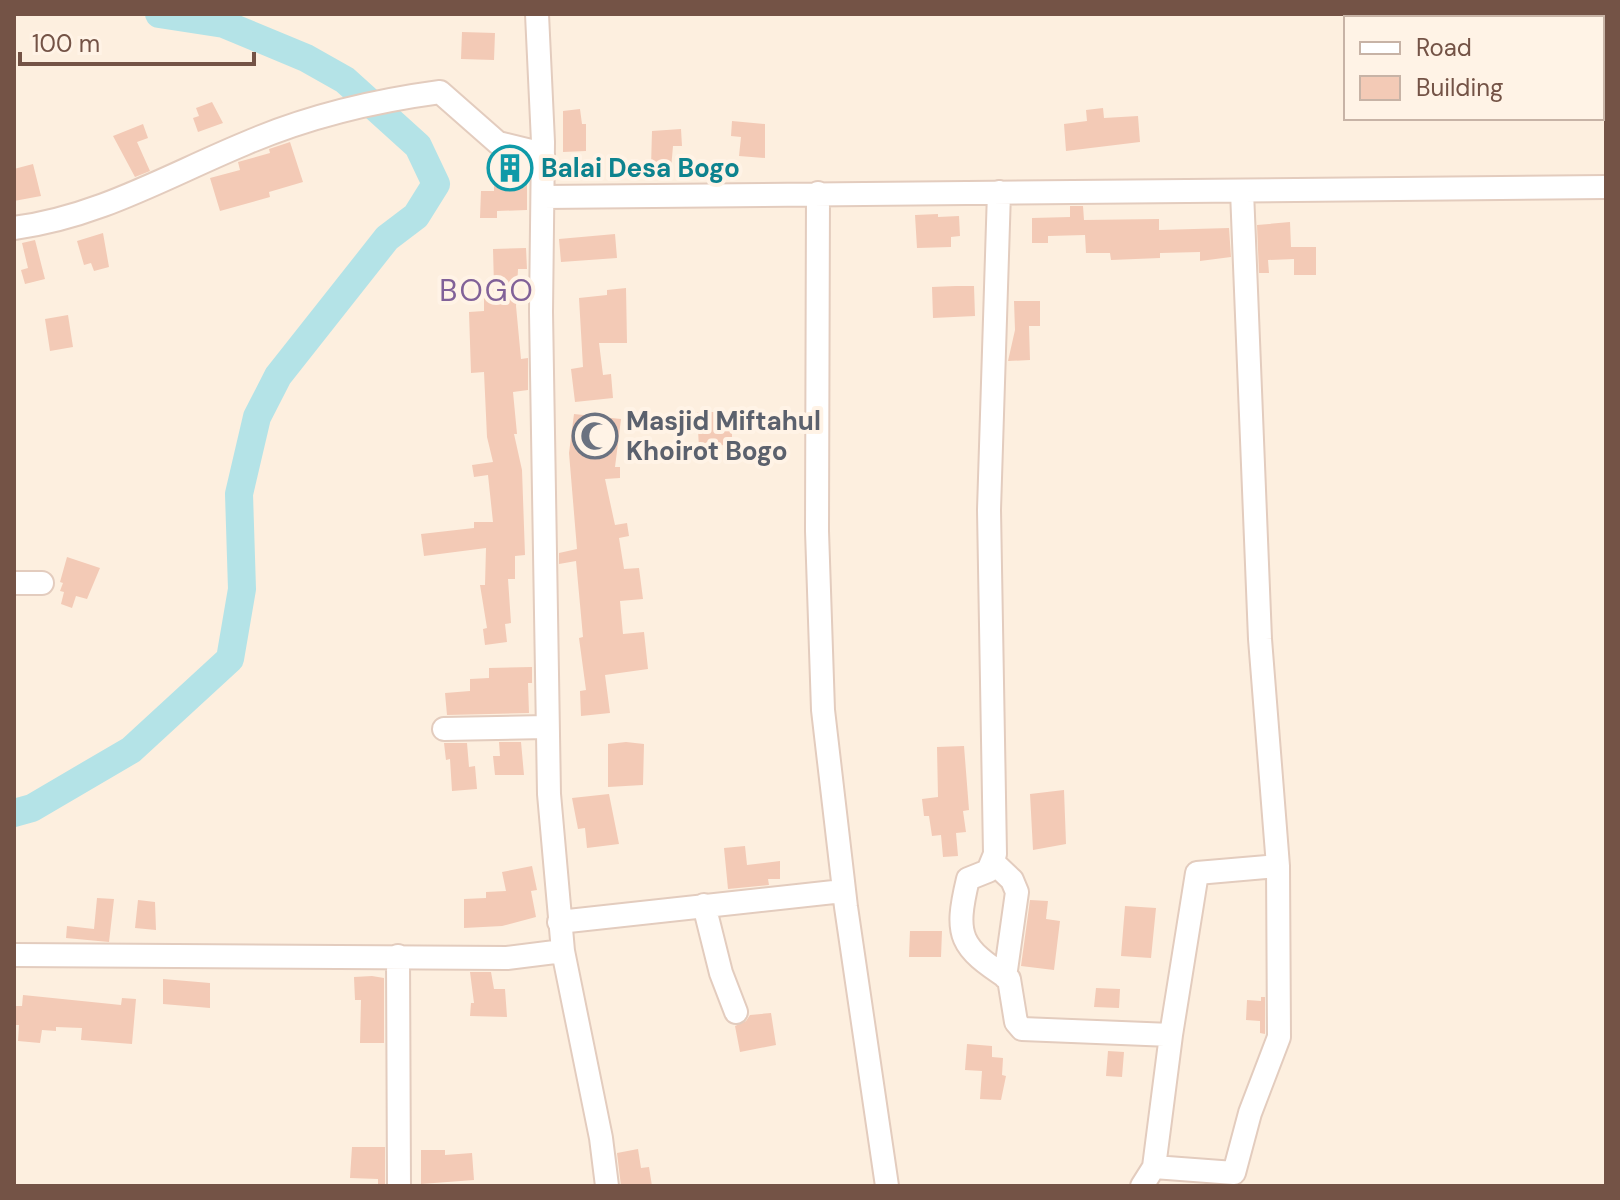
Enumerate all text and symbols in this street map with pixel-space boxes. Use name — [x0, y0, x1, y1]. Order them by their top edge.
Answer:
scale bar — [20, 16, 254, 66]
legend — [1344, 16, 1604, 120]
text: 100 m — [32, 28, 100, 59]
text: Road — [1416, 32, 1472, 63]
text: Building — [1416, 72, 1503, 103]
building icon: Balai Desa Bogo — [486, 144, 534, 192]
place label: Balai Desa Bogo — [541, 151, 740, 185]
district label: BOGO — [439, 271, 535, 310]
place label: Masjid Miftahul Khoirot Bogo — [626, 404, 821, 468]
mosque icon: Masjid Miftahul Khoirot Bogo — [571, 412, 619, 460]

